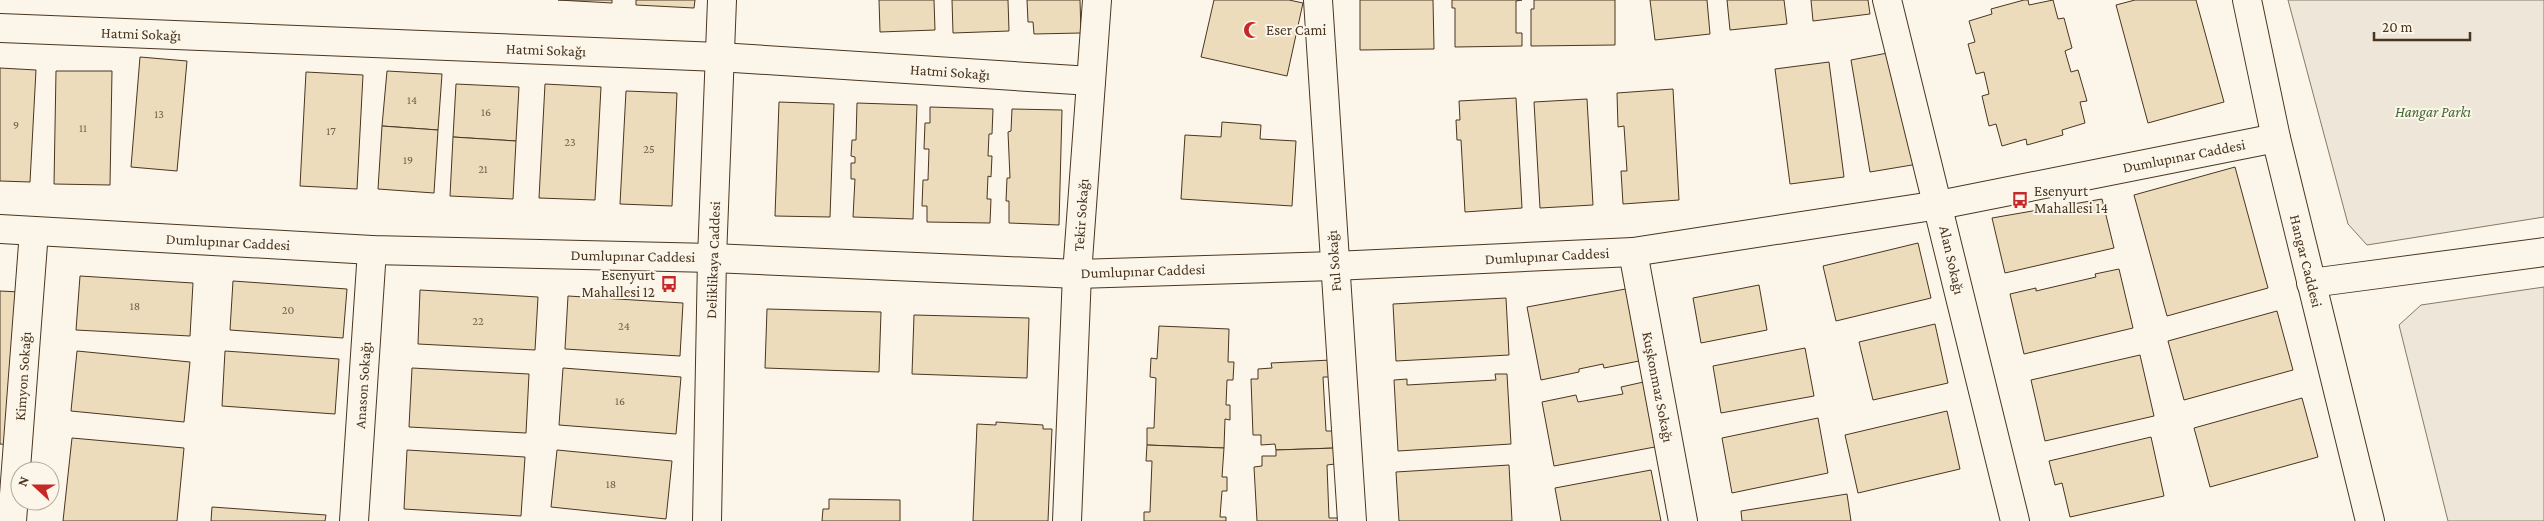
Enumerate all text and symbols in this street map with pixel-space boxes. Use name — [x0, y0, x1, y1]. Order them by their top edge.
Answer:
scale bar — [2374, 10, 2470, 42]
text: 20 m — [2382, 19, 2413, 35]
mosque icon: Eser Cami — [1242, 20, 1262, 40]
place label: Eser Cami — [1266, 22, 1327, 38]
street label: Hatmi Sokağı — [101, 25, 181, 44]
street label: Hatmi Sokağı — [506, 41, 586, 60]
street label: Hatmi Sokağı — [909, 61, 991, 84]
house number: 14 — [407, 93, 417, 107]
park label: Hangar Parkı — [2395, 104, 2471, 121]
house number: 16 — [481, 105, 491, 119]
house number: 13 — [154, 107, 164, 121]
house number: 9 — [13, 118, 19, 132]
house number: 11 — [79, 121, 87, 135]
house number: 17 — [326, 124, 336, 138]
house number: 23 — [564, 135, 576, 149]
street label: Dumlupınar Caddesi — [2121, 136, 2247, 177]
house number: 25 — [643, 142, 655, 156]
house number: 19 — [403, 153, 413, 167]
house number: 21 — [478, 162, 488, 176]
street label: Tekir Sokağı — [1070, 178, 1093, 252]
place label: Esenyurt Mahallesi 14 — [2034, 183, 2108, 216]
bus stop icon: Esenyurt Mahallesi 14 — [2010, 190, 2030, 210]
street label: Deliklikaya Caddesi — [703, 201, 724, 319]
street label: Hangar Caddesi — [2286, 213, 2325, 309]
street label: Alan Sokağı — [1935, 224, 1968, 296]
street label: Ful Sokağı — [1324, 230, 1345, 292]
street label: Dumlupınar Caddesi — [165, 231, 291, 254]
street label: Dumlupınar Caddesi — [1484, 245, 1610, 268]
street label: Dumlupınar Caddesi — [570, 247, 696, 266]
street label: Dumlupınar Caddesi — [1080, 261, 1206, 282]
place label: Esenyurt Mahallesi 12 — [581, 267, 656, 300]
bus stop icon: Esenyurt Mahallesi 12 — [659, 274, 679, 294]
house number: 18 — [130, 299, 140, 313]
house number: 20 — [282, 303, 294, 317]
house number: 22 — [472, 314, 484, 328]
house number: 24 — [618, 319, 630, 333]
street label: Kuşkonmaz Sokağı — [1638, 330, 1677, 444]
street label: Kimyon Sokağı — [12, 331, 35, 421]
street label: Anason Sokağı — [352, 341, 375, 429]
house number: 16 — [615, 394, 625, 408]
north arrow — [10, 461, 60, 511]
text: N — [14, 474, 32, 489]
house number: 18 — [606, 477, 616, 491]

